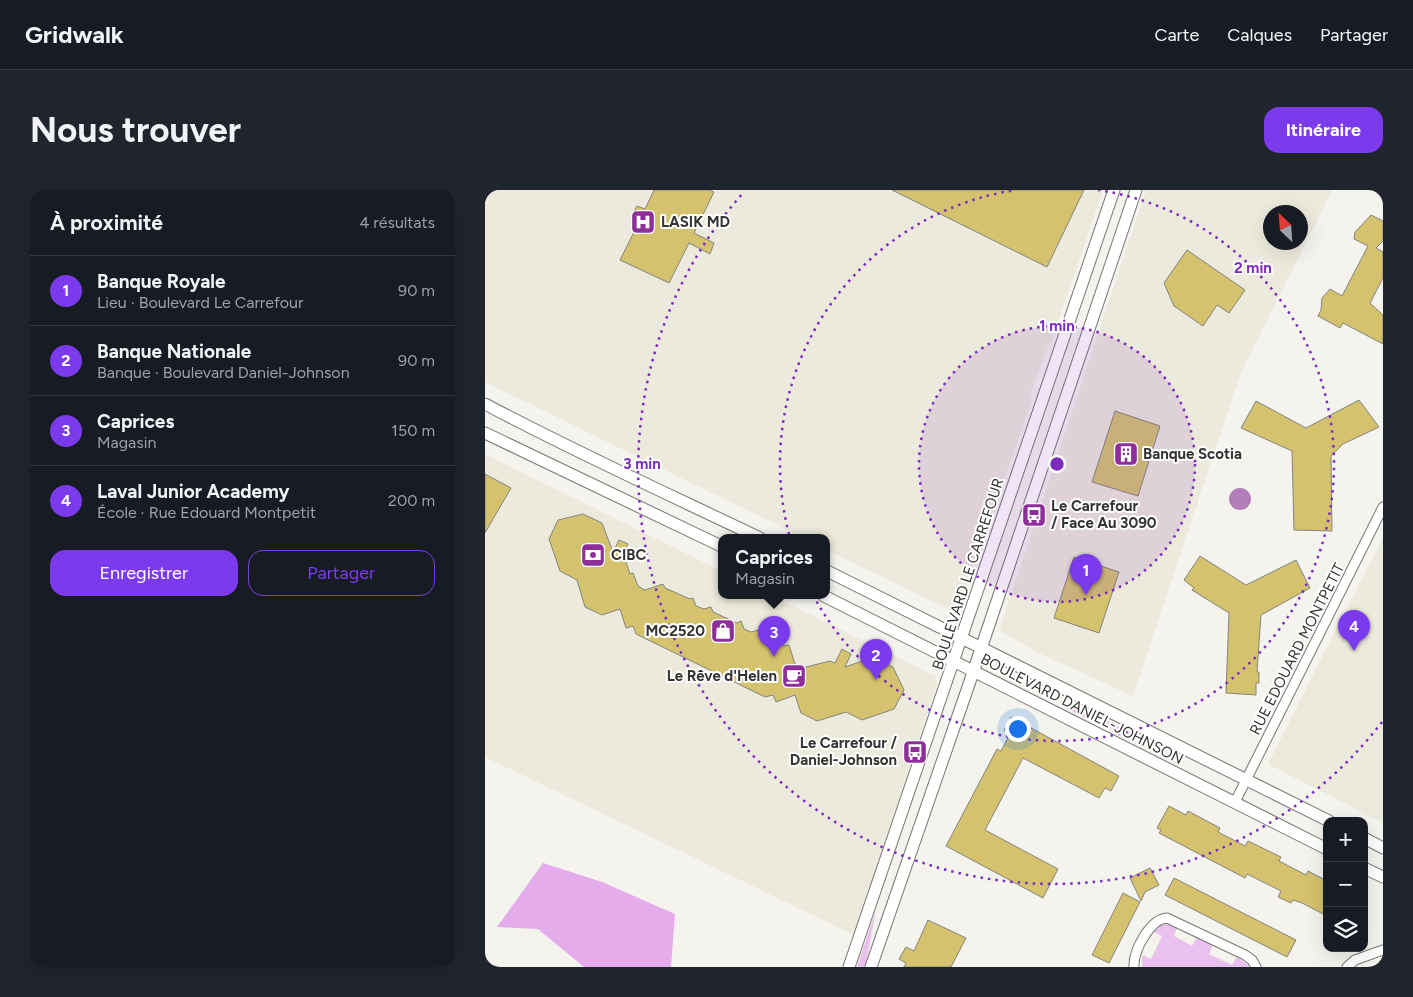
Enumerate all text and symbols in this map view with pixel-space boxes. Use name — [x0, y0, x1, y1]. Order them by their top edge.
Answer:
text: Gridwalk — [25, 20, 124, 49]
text: Carte — [1154, 24, 1199, 46]
text: Calques — [1227, 24, 1292, 46]
text: Partager — [1320, 24, 1388, 46]
button: Itinéraire — [1264, 107, 1383, 153]
text: Nous trouver — [30, 109, 241, 151]
north arrow — [1263, 205, 1308, 250]
hospital icon: LASIK MD — [630, 209, 656, 235]
text: À proximité — [50, 210, 163, 235]
text: 4 résultats — [359, 213, 435, 232]
place label: LASIK MD — [661, 213, 730, 231]
text: 2 min — [1234, 259, 1272, 277]
text: Banque Royale — [97, 270, 225, 293]
text: 1 — [63, 281, 69, 300]
text: 90 m — [398, 281, 435, 300]
text: Lieu · Boulevard Le Carrefour — [97, 293, 303, 312]
text: 1 min — [1039, 317, 1075, 335]
text: Banque Nationale — [97, 340, 251, 363]
text: 2 — [61, 351, 71, 370]
text: 90 m — [398, 351, 435, 370]
text: Banque · Boulevard Daniel-Johnson — [97, 363, 350, 382]
text: Caprices — [97, 410, 174, 433]
text: 3 — [62, 421, 70, 440]
text: 150 m — [391, 421, 435, 440]
text: Magasin — [97, 433, 156, 452]
building icon: Banque Scotia — [1113, 441, 1139, 467]
place label: Banque Scotia — [1143, 445, 1242, 463]
text: 3 min — [623, 455, 661, 473]
centre of rings — [1048, 455, 1066, 473]
street label: BOULEVARD LE CARREFOUR — [929, 476, 1007, 672]
text: Laval Junior Academy — [97, 480, 289, 503]
text: 4 — [61, 491, 71, 510]
text: 200 m — [388, 491, 435, 510]
place label: Le Carrefour / Face Au 3090 — [1051, 497, 1157, 532]
bus stop icon: Le Carrefour / Face Au 3090 — [1021, 502, 1047, 528]
text: École · Rue Edouard Montpetit — [97, 503, 316, 522]
popup — [718, 534, 830, 599]
bank icon: CIBC — [580, 542, 606, 568]
place label: CIBC — [611, 546, 646, 564]
text: Caprices — [735, 546, 813, 569]
button: Enregistrer — [50, 550, 238, 596]
button: Partager — [248, 550, 435, 596]
pin: 1 — [1070, 554, 1102, 595]
street label: RUE EDOUARD MONTPETIT — [1246, 560, 1348, 738]
text: Magasin — [735, 569, 795, 588]
pin: 4 — [1338, 610, 1370, 651]
pin: 3 — [758, 616, 790, 657]
shop icon: MC2520 — [710, 618, 736, 644]
place label: MC2520 — [645, 622, 705, 640]
pin: 2 — [860, 639, 892, 680]
street label: BOULEVARD DANIEL-JOHNSON — [978, 650, 1186, 768]
cafe icon: Le Rêve d'Helen — [781, 663, 807, 689]
place label: Le Rêve d'Helen — [667, 667, 777, 685]
your location — [1005, 716, 1031, 742]
place label: Le Carrefour / Daniel-Johnson — [790, 734, 898, 769]
bus stop icon: Le Carrefour / Daniel-Johnson — [902, 739, 928, 765]
map controls — [1323, 817, 1368, 952]
button: + — [1323, 817, 1368, 862]
button: − — [1323, 862, 1368, 907]
button: layers — [1323, 907, 1368, 952]

